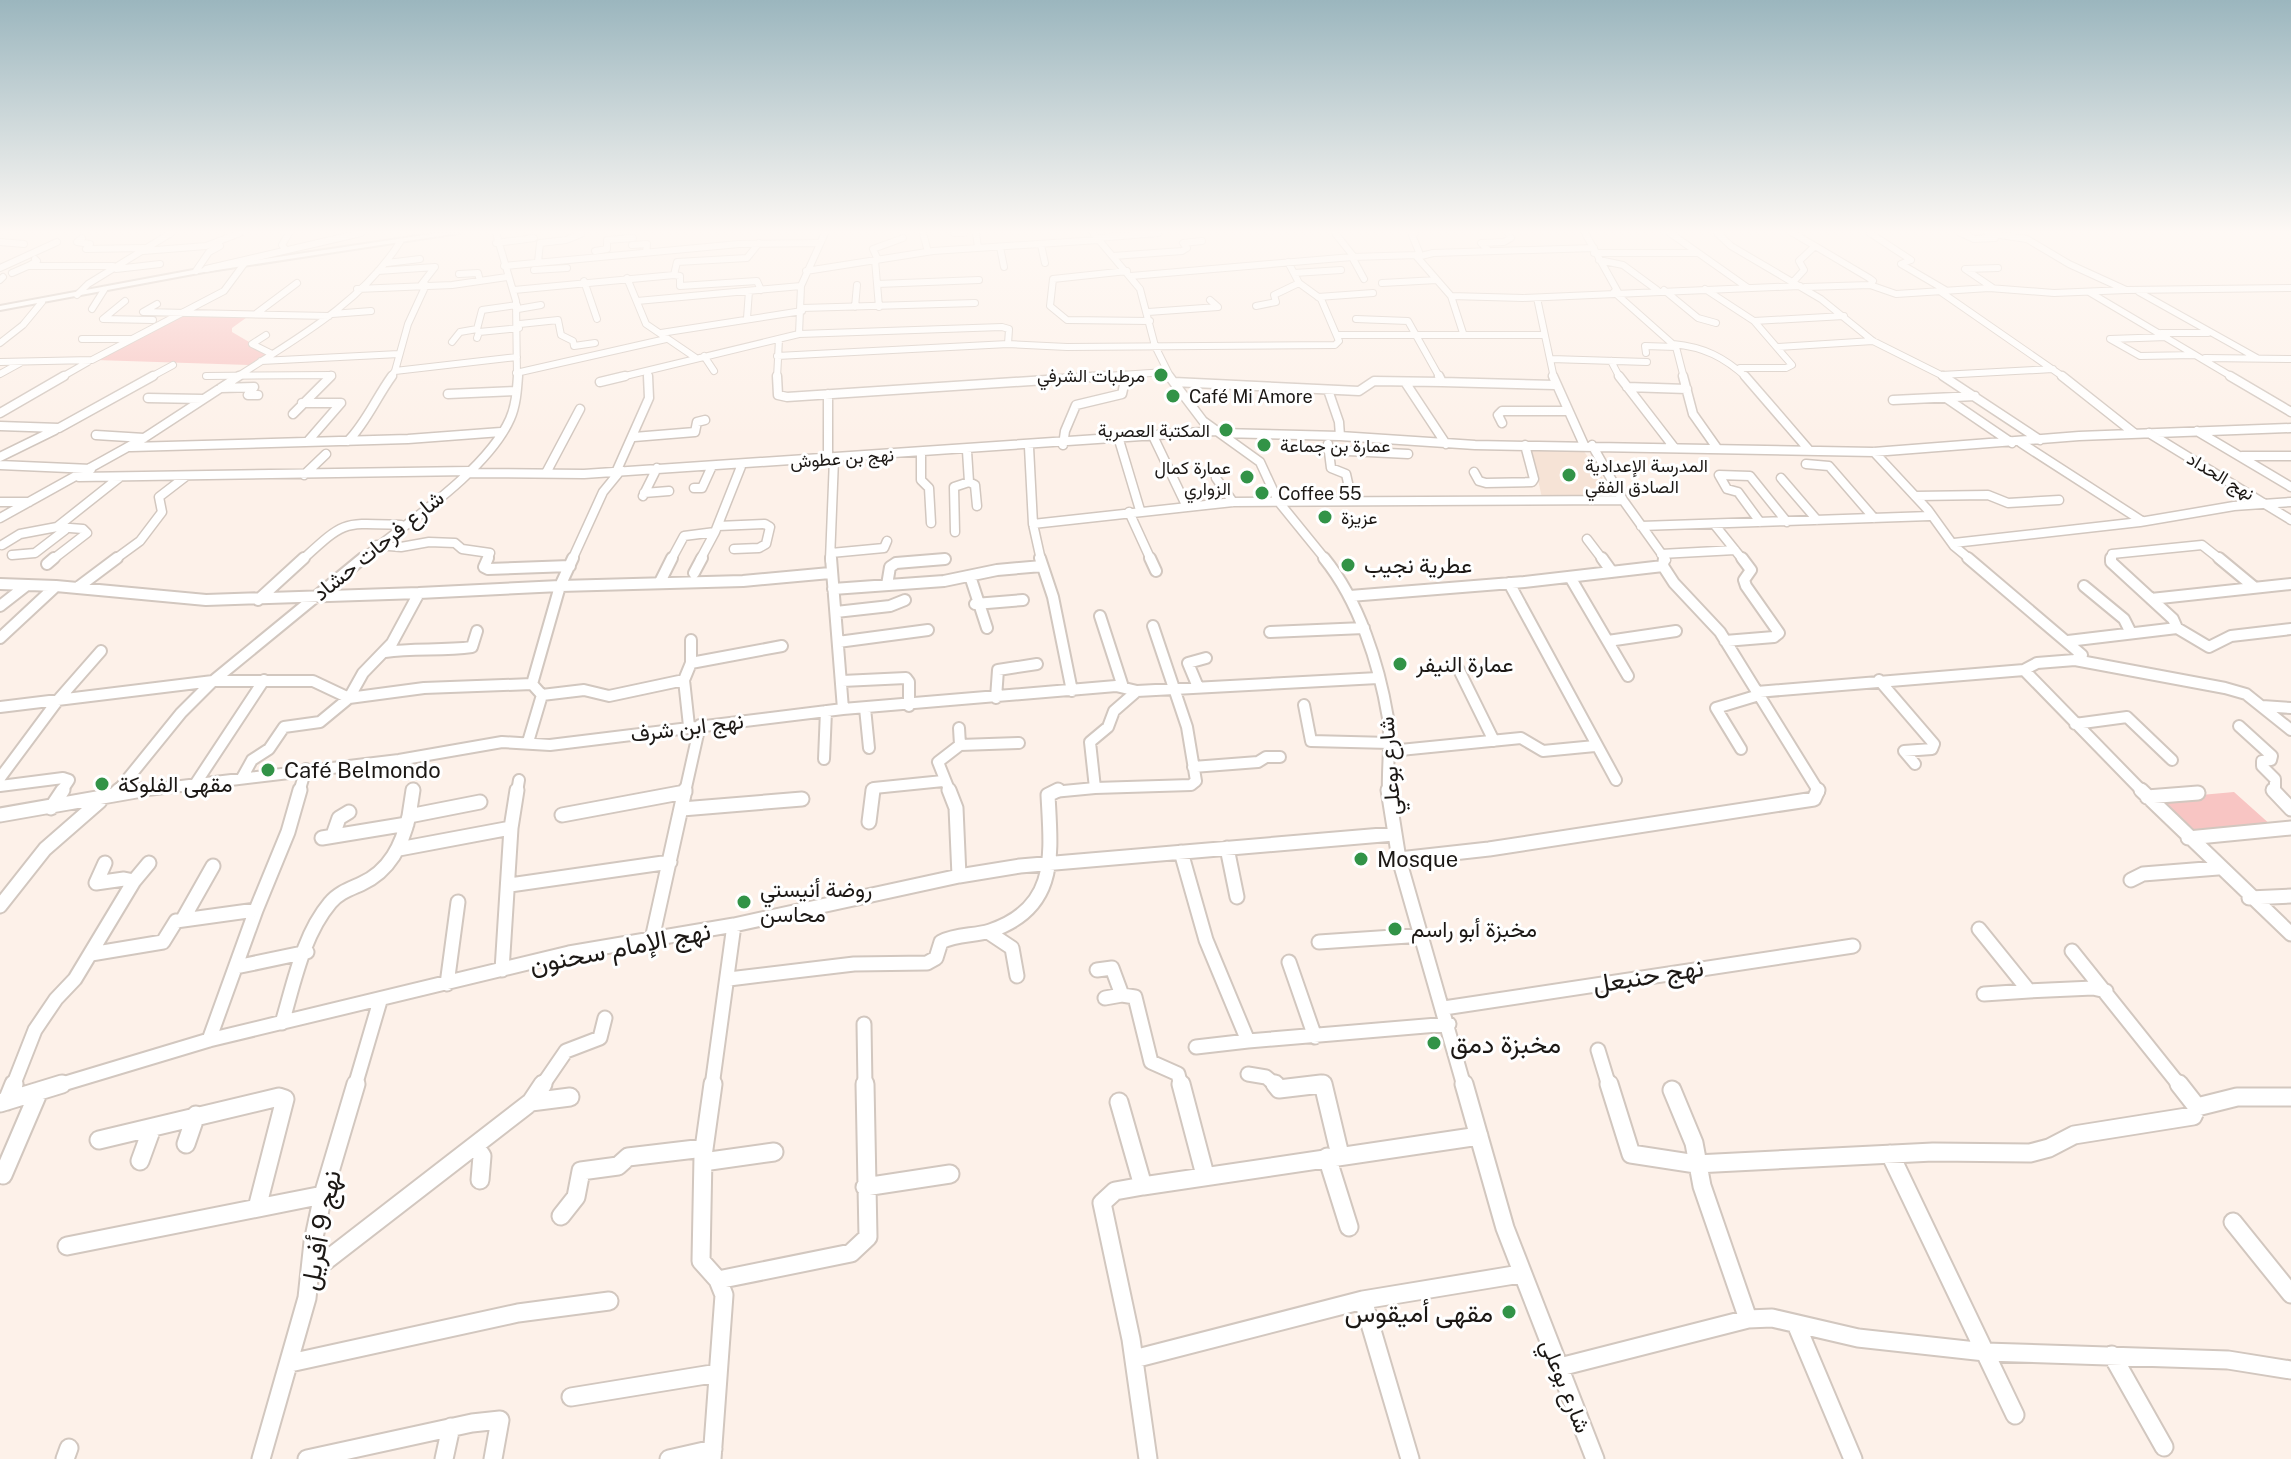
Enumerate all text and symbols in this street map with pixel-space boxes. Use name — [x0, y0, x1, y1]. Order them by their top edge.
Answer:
place label: مرطبات الشرفي — [1037, 365, 1145, 391]
marker: مرطبات الشرفي — [1152, 366, 1170, 384]
place label: Café Mi Amore — [1189, 386, 1313, 407]
marker: Café Mi Amore — [1164, 387, 1182, 405]
place label: المكتبة العصرية — [1098, 420, 1210, 442]
marker: المكتبة العصرية — [1217, 421, 1235, 439]
place label: عمارة بن جماعة — [1280, 435, 1390, 457]
marker: عمارة بن جماعة — [1255, 436, 1273, 454]
street label: نهج بن عطوش — [789, 444, 895, 474]
street label: نهج الحداد — [2182, 448, 2258, 506]
place label: المدرسة الإعدادية الصادق الفقي — [1585, 455, 1708, 502]
place label: عمارة كمال الزواري — [1155, 457, 1231, 504]
marker: المدرسة الإعدادية الصادق الفقي — [1560, 466, 1578, 484]
marker: عمارة كمال الزواري — [1238, 468, 1256, 486]
place label: Coffee 55 — [1278, 483, 1362, 504]
street label: شارع فرحات حشاد — [307, 484, 450, 607]
marker: Coffee 55 — [1253, 484, 1271, 502]
place label: عزيزة — [1341, 507, 1378, 529]
marker: عزيزة — [1316, 508, 1334, 526]
place label: عطرية نجيب — [1364, 552, 1472, 579]
marker: عطرية نجيب — [1339, 556, 1357, 574]
place label: عمارة النيفر — [1415, 651, 1514, 678]
marker: عمارة النيفر — [1391, 655, 1409, 673]
street label: نهج ابن شرف — [629, 707, 745, 749]
street label: شارع بوعلي — [1373, 715, 1411, 816]
place label: Café Belmondo — [284, 757, 441, 783]
marker: Café Belmondo — [259, 761, 277, 779]
place label: مقهى الفلوكة — [118, 771, 232, 798]
marker: مقهى الفلوكة — [93, 775, 111, 793]
place label: Mosque — [1377, 846, 1458, 872]
marker: Mosque — [1352, 850, 1370, 868]
place label: روضة أنيستي محاسن — [760, 876, 872, 928]
marker: روضة أنيستي محاسن — [735, 893, 753, 911]
street label: نهج الإمام سحنون — [527, 914, 714, 983]
place label: مخبزة أبو راسم — [1411, 916, 1537, 944]
marker: مخبزة أبو راسم — [1386, 920, 1404, 938]
street label: نهج حنبعل — [1590, 951, 1706, 1002]
place label: مخبزة دمق — [1450, 1028, 1561, 1060]
marker: مخبزة دمق — [1425, 1034, 1443, 1052]
street label: نهج 9 أفريل — [293, 1167, 350, 1293]
place label: مقهى أميقوس — [1344, 1297, 1493, 1329]
marker: مقهى أميقوس — [1500, 1303, 1518, 1321]
street label: شارع بوعلي — [1530, 1335, 1597, 1439]

